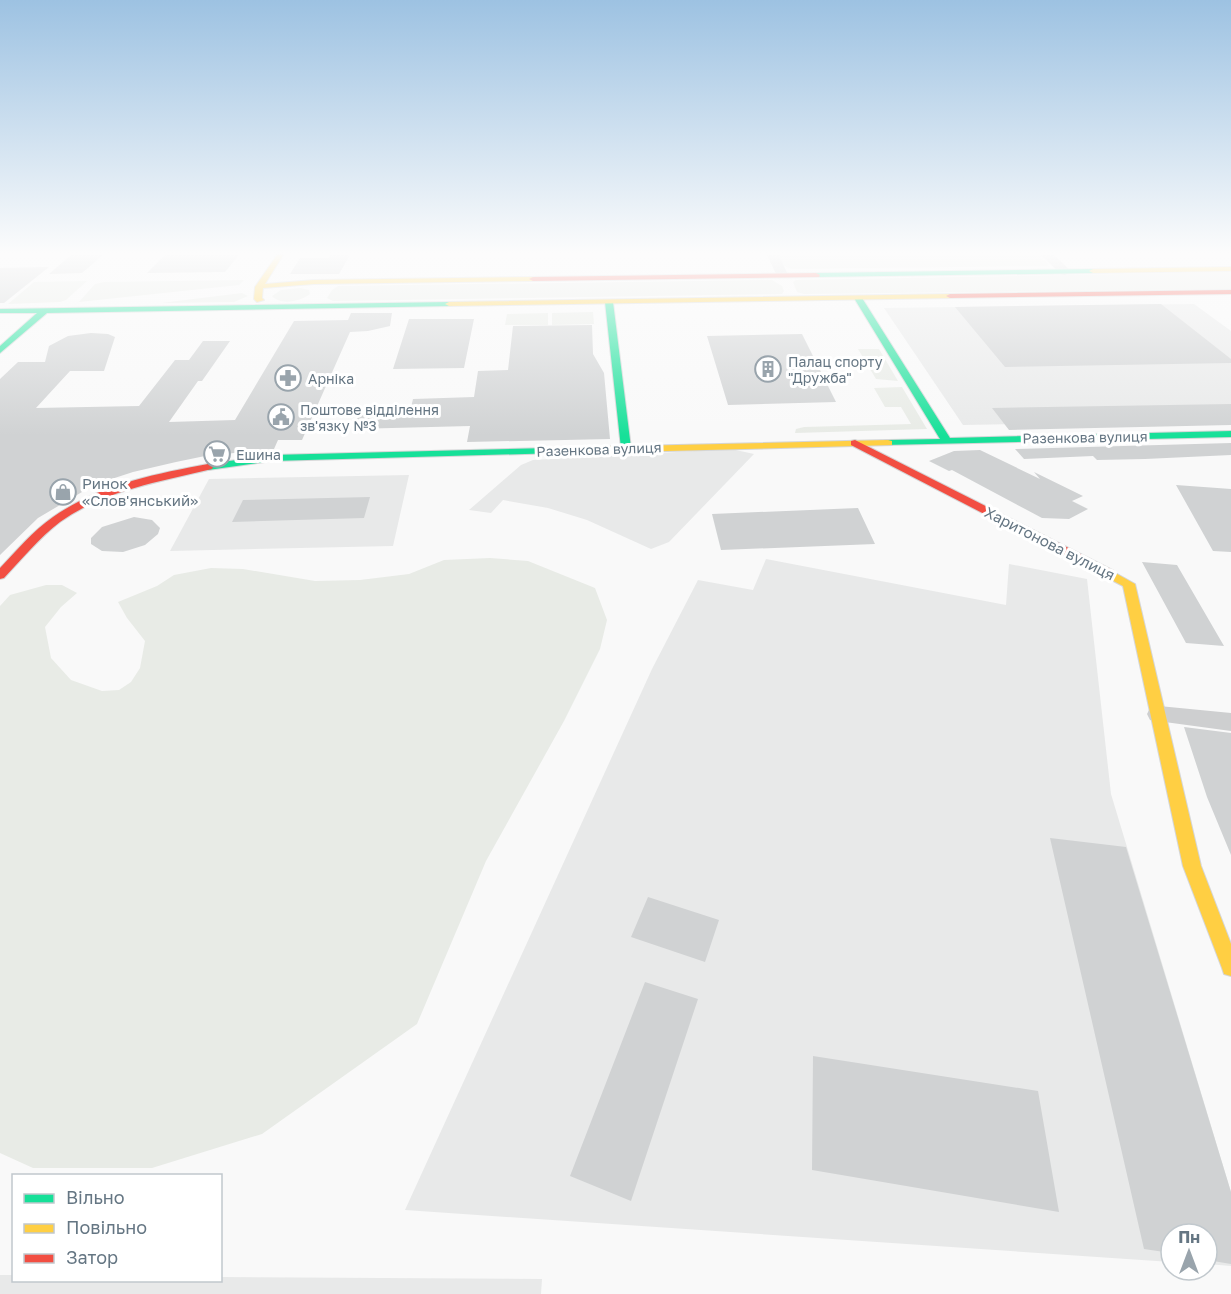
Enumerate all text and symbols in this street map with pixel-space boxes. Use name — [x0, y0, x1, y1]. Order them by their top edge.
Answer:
place label: Палац спорту "Дружба" — [788, 353, 883, 386]
building icon: Палац спорту "Дружба" — [753, 354, 783, 384]
pharmacy icon: Арніка — [273, 363, 303, 393]
place label: Арніка — [308, 370, 354, 387]
place label: Поштове відділення зв'язку №3 — [300, 401, 439, 434]
public building icon: Поштове відділення зв'язку №3 — [266, 402, 296, 432]
street label: Разенкова вулиця — [1022, 427, 1148, 447]
street label: Разенкова вулиця — [536, 438, 662, 460]
supermarket icon: Ешина — [202, 439, 232, 469]
place label: Ешина — [236, 446, 281, 463]
place label: Ринок «Слов'янський» — [82, 474, 198, 509]
shop icon: Ринок «Слов'янський» — [48, 477, 78, 507]
street label: Харитонова вулиця — [982, 502, 1118, 584]
legend — [12, 1174, 222, 1282]
text: Вільно — [66, 1186, 125, 1208]
text: Повільно — [66, 1216, 147, 1238]
north arrow — [1159, 1222, 1219, 1282]
text: Пн — [1178, 1227, 1200, 1247]
text: Затор — [66, 1246, 118, 1268]

